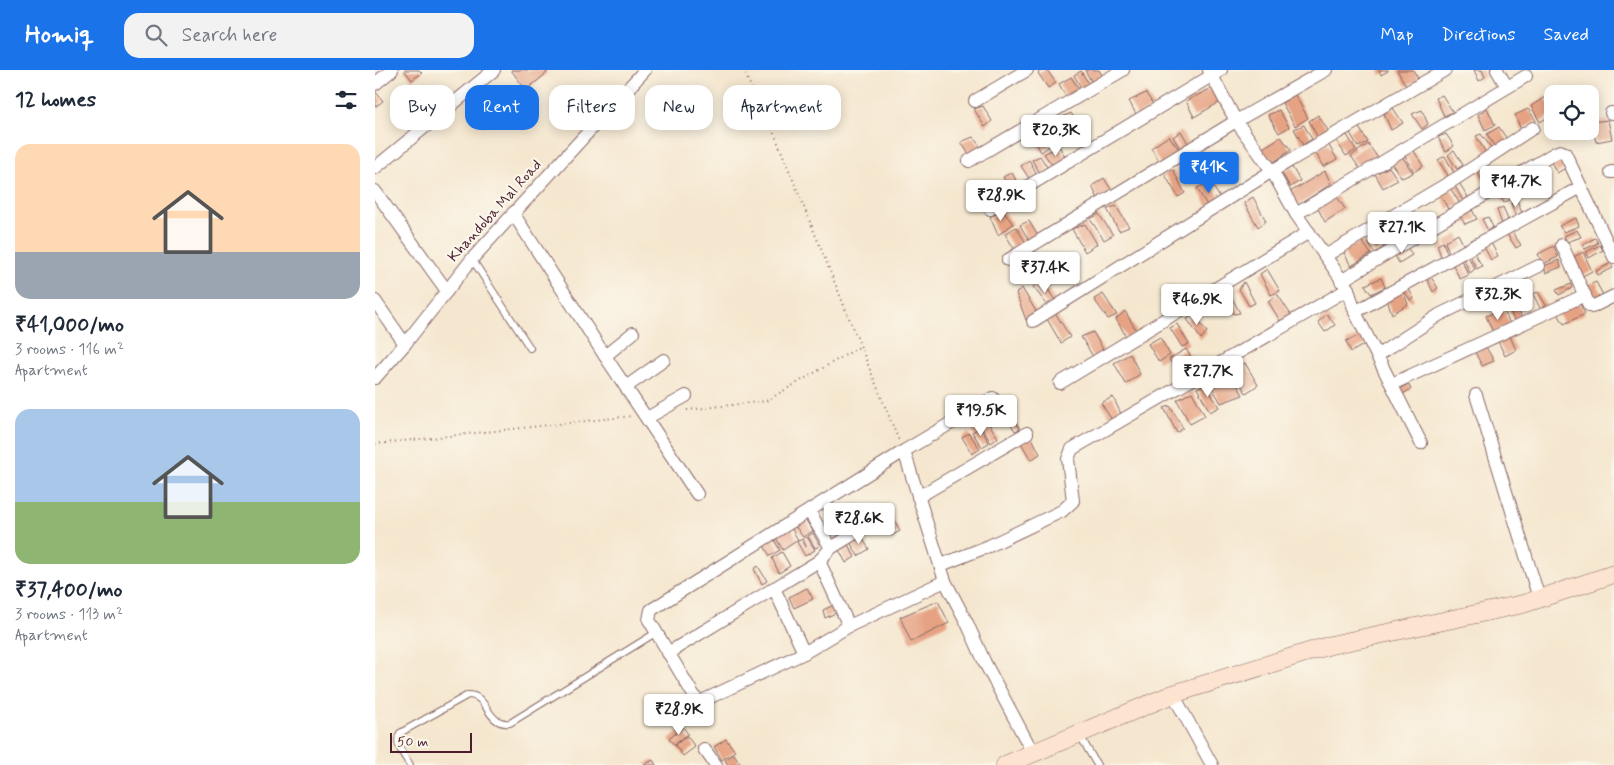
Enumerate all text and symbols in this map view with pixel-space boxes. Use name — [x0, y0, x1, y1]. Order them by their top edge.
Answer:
search box — [124, 13, 474, 58]
text: Homiq — [25, 20, 94, 51]
icon: search — [142, 21, 170, 49]
text: Search here — [182, 23, 277, 48]
text: Map — [1381, 23, 1414, 47]
text: Directions — [1442, 23, 1516, 47]
text: Saved — [1544, 23, 1589, 47]
chip: Buy — [390, 85, 455, 130]
chip: Rent — [465, 85, 539, 130]
chip: Filters — [549, 85, 635, 130]
chip: New — [645, 85, 713, 130]
chip: Apartment — [723, 85, 841, 130]
map controls — [1544, 85, 1599, 140]
button: locate — [1544, 85, 1599, 140]
text: 12 homes — [15, 86, 96, 114]
icon: filters — [332, 86, 360, 114]
pin: ₹20.3K — [1015, 114, 1097, 157]
text: ₹20.3K — [1032, 120, 1080, 141]
pin: ₹41K — [1179, 152, 1239, 194]
street label: Khandoba Mal Road — [444, 155, 546, 267]
text: ₹41K — [1191, 157, 1227, 178]
pin: ₹14.7K — [1475, 166, 1557, 208]
text: ₹14.7K — [1491, 171, 1541, 192]
icon: home — [143, 177, 233, 267]
pin: ₹28.9K — [960, 180, 1042, 222]
text: ₹28.9K — [977, 185, 1025, 206]
pin: ₹27.1K — [1361, 212, 1443, 254]
text: ₹27.1K — [1379, 217, 1425, 238]
pin: ₹37.4K — [1004, 252, 1086, 294]
text: ₹37.4K — [1021, 257, 1069, 278]
pin: ₹32.3K — [1457, 278, 1539, 321]
pin: ₹46.9K — [1156, 284, 1238, 326]
text: ₹32.3K — [1475, 284, 1521, 305]
text: ₹46.9K — [1172, 289, 1222, 310]
text: ₹41,000/mo — [15, 311, 124, 339]
text: 3 rooms · 116 m² — [15, 339, 124, 360]
pin: ₹27.7K — [1167, 356, 1249, 398]
text: Apartment — [15, 360, 88, 381]
text: ₹27.7K — [1183, 361, 1233, 382]
pin: ₹19.5K — [940, 394, 1022, 437]
text: ₹19.5K — [956, 400, 1006, 421]
icon: home — [143, 442, 233, 532]
pin: ₹28.6K — [818, 502, 900, 545]
text: ₹28.6K — [835, 508, 883, 529]
text: ₹37,400/mo — [15, 576, 123, 604]
text: 3 rooms · 113 m² — [15, 604, 123, 625]
text: Apartment — [15, 625, 88, 646]
pin: ₹28.9K — [638, 694, 720, 736]
text: ₹28.9K — [655, 699, 703, 720]
scale bar — [390, 730, 473, 753]
text: 50 m — [397, 733, 428, 751]

